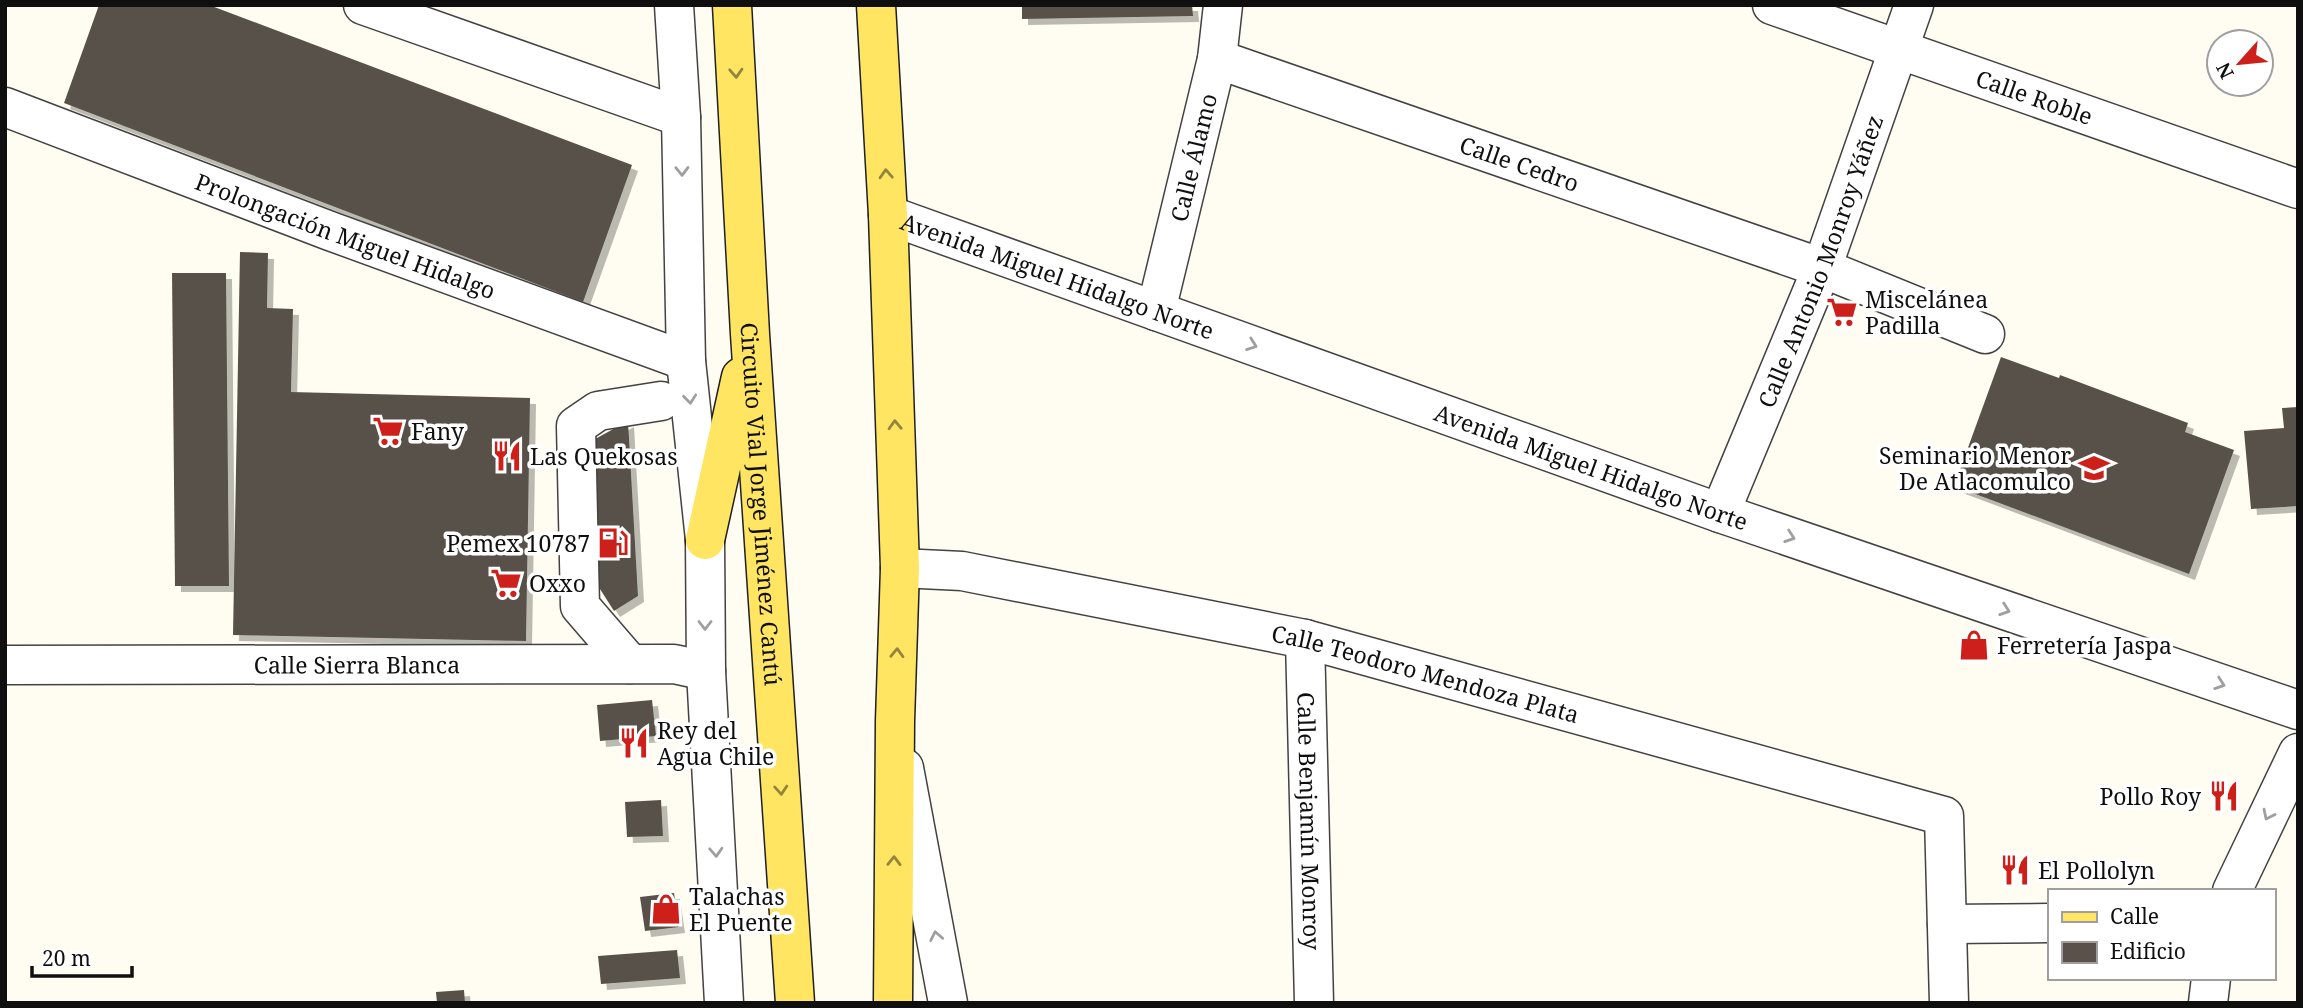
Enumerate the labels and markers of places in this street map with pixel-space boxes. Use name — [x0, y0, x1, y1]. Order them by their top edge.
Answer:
place label: Miscelánea Padilla — [1865, 283, 1988, 341]
supermarket icon: Miscelánea Padilla — [1825, 295, 1859, 329]
supermarket icon: Fany — [371, 414, 405, 448]
place label: Fany — [411, 415, 464, 447]
restaurant icon: Las Quekosas — [490, 439, 524, 473]
place label: Seminario Menor De Atlacomulco — [1879, 439, 2071, 497]
place label: Las Quekosas — [530, 440, 678, 472]
school or university icon: Seminario Menor De Atlacomulco — [2077, 451, 2111, 485]
fuel station icon: Pemex 10787 — [596, 526, 630, 560]
place label: Pemex 10787 — [446, 527, 590, 559]
supermarket icon: Oxxo — [489, 566, 523, 600]
place label: Oxxo — [529, 567, 586, 599]
shop icon: Ferretería Jaspa — [1957, 628, 1991, 662]
place label: Ferretería Jaspa — [1997, 629, 2172, 661]
place label: Rey del Agua Chile — [657, 714, 774, 772]
restaurant icon: Rey del Agua Chile — [617, 726, 651, 760]
restaurant icon: Pollo Roy — [2207, 779, 2241, 813]
place label: Pollo Roy — [2099, 780, 2201, 812]
restaurant icon: El Pollolyn — [1998, 853, 2032, 887]
place label: El Pollolyn — [2038, 854, 2155, 886]
place label: Talachas El Puente — [689, 880, 792, 938]
shop icon: Talachas El Puente — [649, 892, 683, 926]

